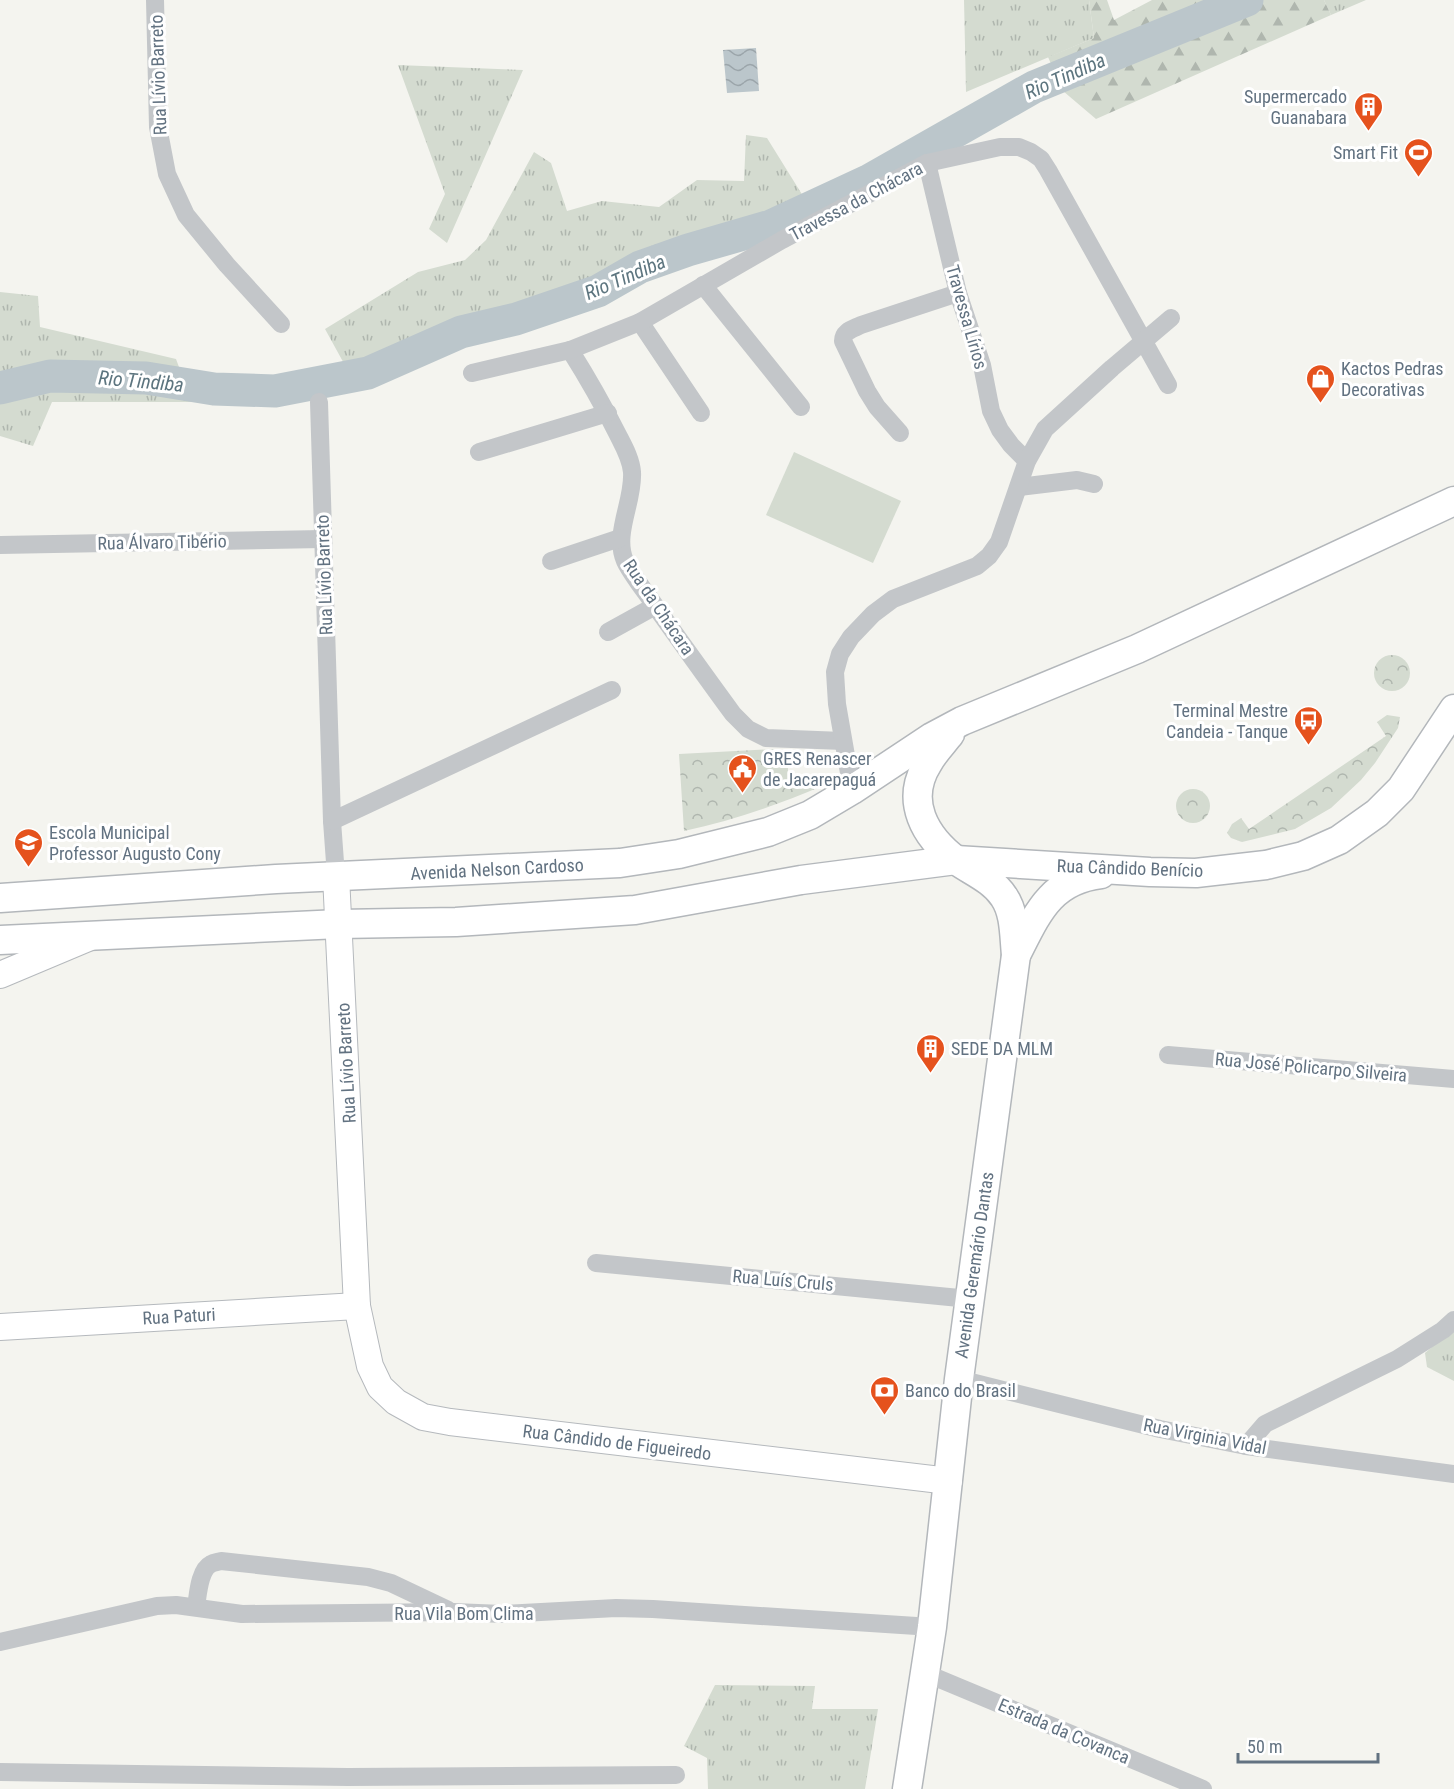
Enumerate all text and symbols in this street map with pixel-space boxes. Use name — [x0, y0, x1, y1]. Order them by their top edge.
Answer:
street label: Rua Lívio Barreto — [145, 14, 171, 136]
water label: Rio Tindiba — [1021, 48, 1109, 104]
place label: Supermercado Guanabara — [1244, 86, 1347, 128]
building icon: Supermercado Guanabara — [1352, 90, 1384, 132]
sports icon: Smart Fit — [1403, 136, 1435, 178]
place label: Smart Fit — [1333, 142, 1398, 163]
street label: Travessa da Chácara — [786, 157, 926, 245]
water label: Rio Tindiba — [581, 249, 669, 305]
street label: Travessa Lírios — [942, 263, 992, 371]
place label: Kactos Pedras Decorativas — [1341, 358, 1443, 400]
shop icon: Kactos Pedras Decorativas — [1304, 362, 1336, 404]
water label: Rio Tindiba — [97, 365, 185, 397]
street label: Rua Lívio Barreto — [311, 514, 337, 636]
street label: Rua Álvaro Tibério — [97, 530, 227, 554]
street label: Rua da Chácara — [619, 555, 699, 659]
place label: Terminal Mestre Candeia - Tanque — [1166, 700, 1288, 742]
bus stop icon: Terminal Mestre Candeia - Tanque — [1293, 704, 1325, 746]
place label: GRES Renascer de Jacarepaguá — [763, 748, 876, 790]
public building icon: GRES Renascer de Jacarepaguá — [726, 752, 758, 794]
place label: Escola Municipal Professor Augusto Cony — [49, 822, 221, 864]
school or university icon: Escola Municipal Professor Augusto Cony — [12, 826, 44, 868]
street label: Avenida Nelson Cardoso — [410, 854, 584, 884]
street label: Rua Cândido Benício — [1056, 855, 1204, 881]
street label: Rua Lívio Barreto — [332, 1002, 360, 1124]
building icon: SEDE DA MLM — [914, 1032, 946, 1074]
place label: SEDE DA MLM — [951, 1038, 1053, 1059]
street label: Rua José Policarpo Silveira — [1214, 1048, 1408, 1086]
street label: Avenida Geremário Dantas — [951, 1170, 997, 1360]
street label: Rua Luís Cruls — [732, 1265, 834, 1295]
street label: Rua Paturi — [142, 1304, 216, 1328]
bank icon: Banco do Brasil — [868, 1374, 900, 1416]
place label: Banco do Brasil — [905, 1380, 1016, 1401]
street label: Rua Virginia Vidal — [1142, 1414, 1268, 1458]
street label: Rua Cândido de Figueiredo — [521, 1420, 713, 1464]
street label: Rua Vila Bom Clima — [394, 1603, 534, 1624]
street label: Estrada da Covanca — [995, 1694, 1133, 1768]
scale bar — [1238, 1726, 1378, 1764]
text: 50 m — [1247, 1736, 1282, 1757]

